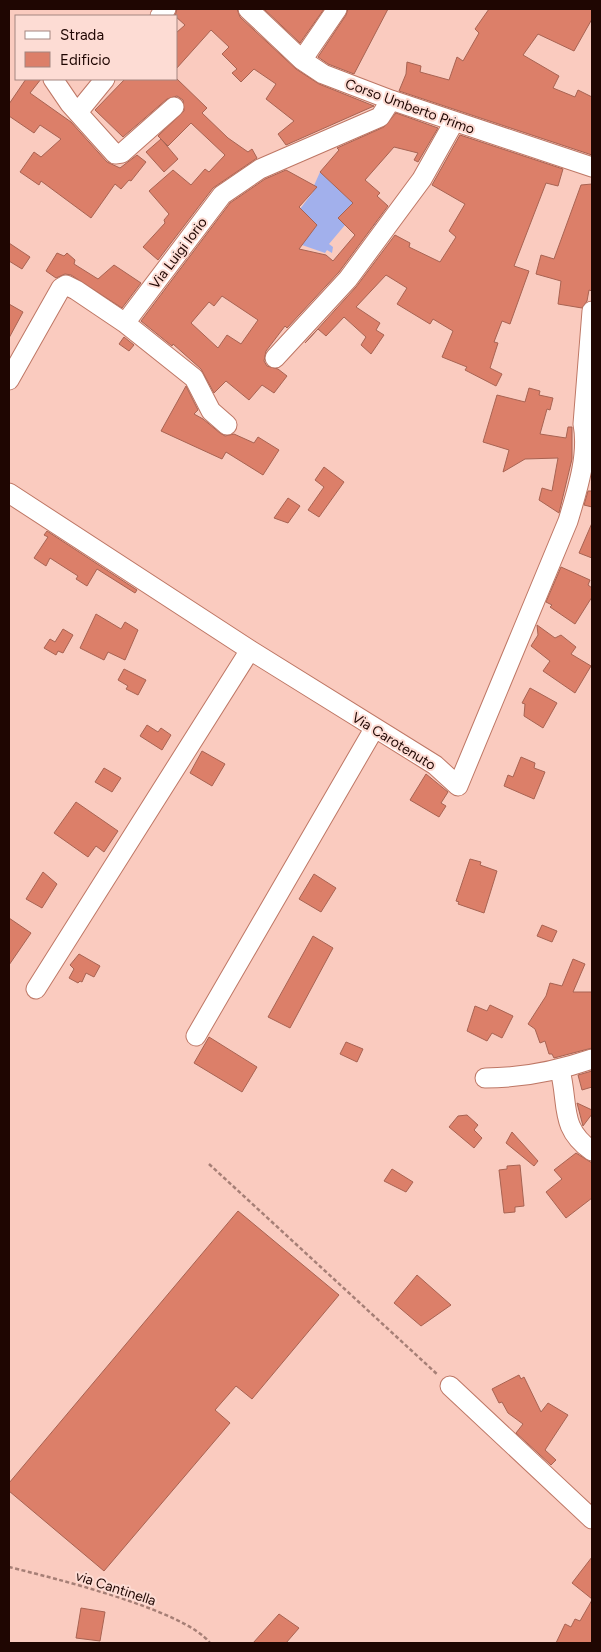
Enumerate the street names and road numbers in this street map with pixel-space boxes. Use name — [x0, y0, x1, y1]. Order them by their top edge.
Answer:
street label: Corso Umberto Primo — [343, 75, 477, 138]
street label: Via Luigi Iorio — [146, 214, 211, 292]
street label: Via Carotenuto — [349, 709, 439, 774]
street label: via Cantinella — [74, 1567, 158, 1609]

